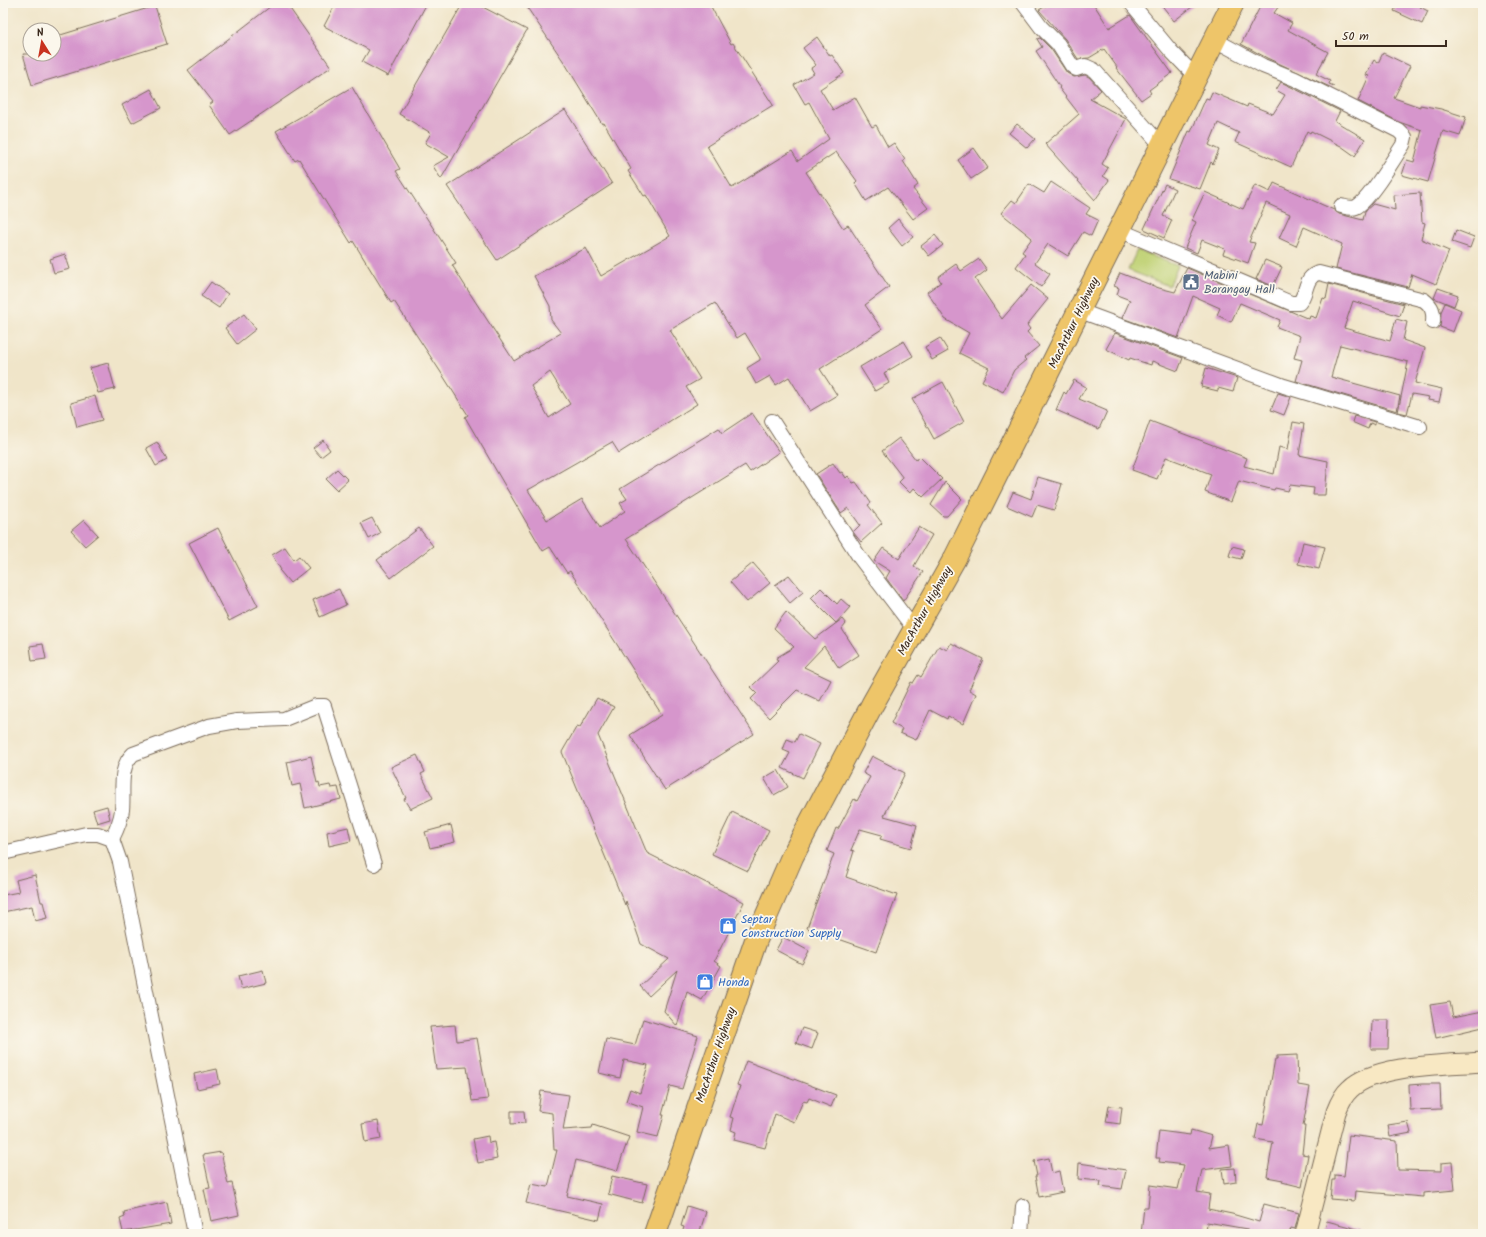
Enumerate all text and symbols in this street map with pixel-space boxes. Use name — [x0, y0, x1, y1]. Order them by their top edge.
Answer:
north arrow — [22, 22, 62, 62]
scale bar — [1336, 22, 1446, 48]
text: N — [35, 24, 45, 43]
text: 50 m — [1342, 27, 1369, 46]
place label: Mabini Barangay Hall — [1204, 266, 1275, 299]
public building icon: Mabini Barangay Hall — [1181, 272, 1201, 292]
street label: MacArthur Highway — [1044, 274, 1105, 372]
street label: MacArthur Highway — [893, 562, 958, 659]
place label: Septar Construction Supply — [741, 910, 842, 943]
shop icon: Septar Construction Supply — [718, 916, 738, 936]
shop icon: Honda — [695, 972, 715, 992]
place label: Honda — [718, 973, 750, 992]
street label: MacArthur Highway — [691, 1004, 741, 1105]

